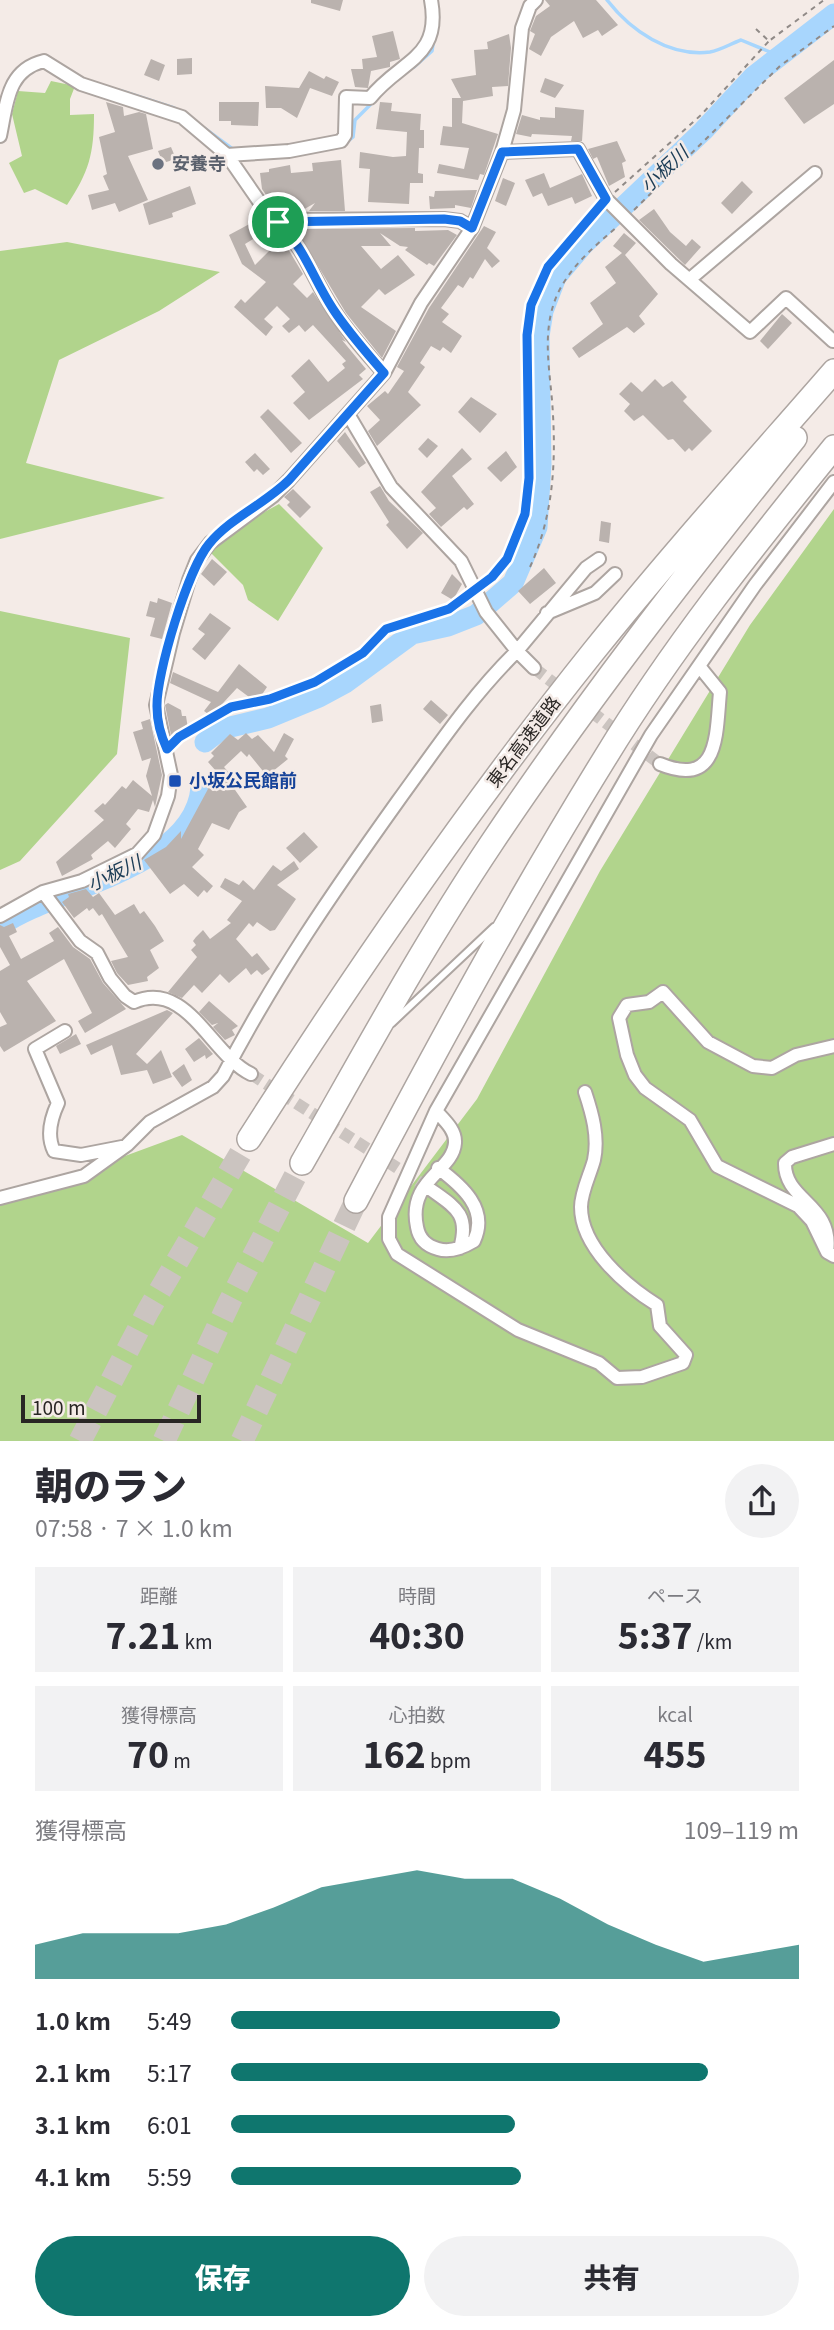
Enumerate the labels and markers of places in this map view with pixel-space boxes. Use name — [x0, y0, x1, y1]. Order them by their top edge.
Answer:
place label: 安養寺 — [172, 149, 226, 175]
marker: 安養寺 — [150, 156, 166, 172]
pin — [248, 192, 308, 252]
place label: 小坂公民館前 — [189, 766, 297, 792]
marker: 小坂公民館前 — [167, 773, 183, 789]

